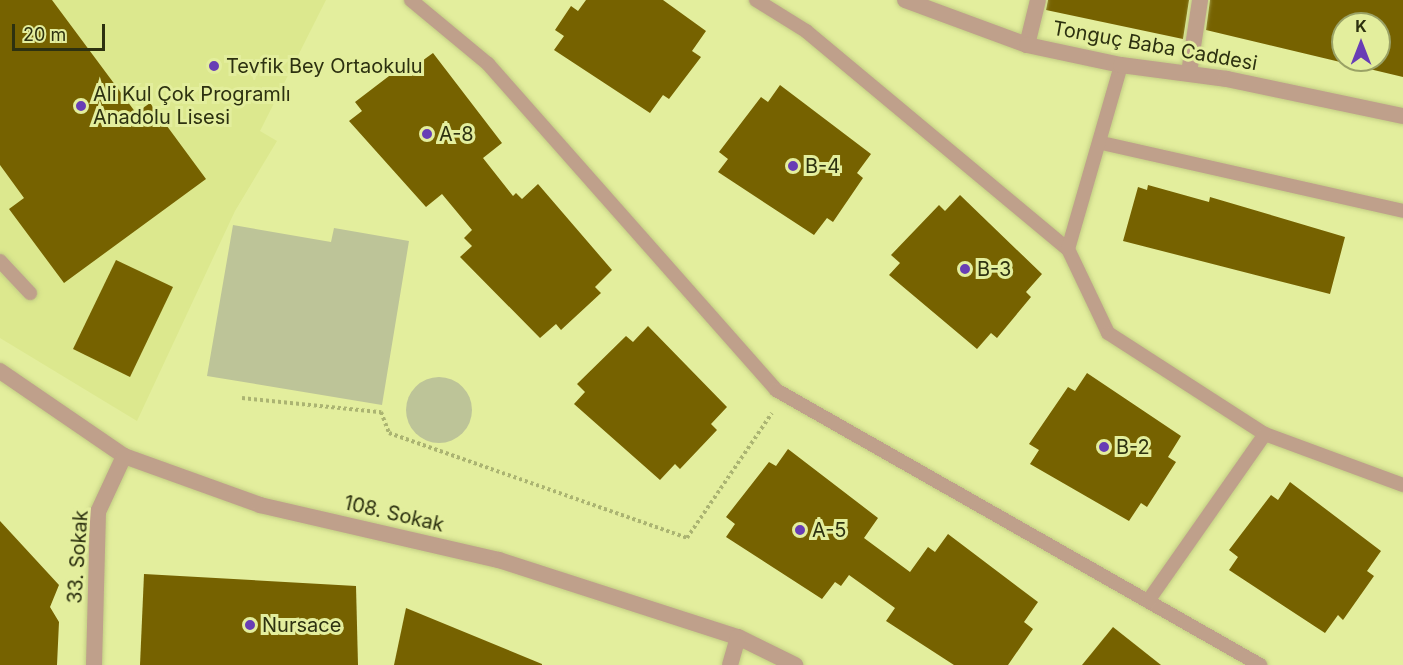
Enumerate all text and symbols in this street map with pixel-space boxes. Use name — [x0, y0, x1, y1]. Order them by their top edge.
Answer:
scale bar — [15, 12, 108, 50]
north arrow — [1331, 12, 1391, 72]
street label: Tonguç Baba Caddesi — [1051, 16, 1259, 76]
text: K — [1355, 16, 1367, 36]
text: 20 m — [23, 24, 66, 45]
place label: Tevfik Bey Ortaokulu — [226, 54, 423, 78]
marker: Tevfik Bey Ortaokulu — [207, 59, 221, 73]
place label: Ali Kul Çok Programlı Anadolu Lisesi — [93, 83, 291, 130]
marker: Ali Kul Çok Programlı Anadolu Lisesi — [74, 99, 88, 113]
place label: A-8 — [439, 122, 474, 146]
marker: A-8 — [420, 127, 434, 141]
place label: B-4 — [805, 154, 840, 178]
marker: B-4 — [786, 159, 800, 173]
place label: B-3 — [977, 257, 1011, 281]
marker: B-3 — [958, 262, 972, 276]
place label: B-2 — [1116, 435, 1150, 459]
marker: B-2 — [1097, 440, 1111, 454]
street label: 108. Sokak — [342, 491, 446, 537]
street label: 33. Sokak — [63, 509, 93, 605]
place label: A-5 — [812, 518, 846, 542]
marker: A-5 — [793, 523, 807, 537]
place label: Nursace — [262, 613, 341, 637]
marker: Nursace — [243, 618, 257, 632]

